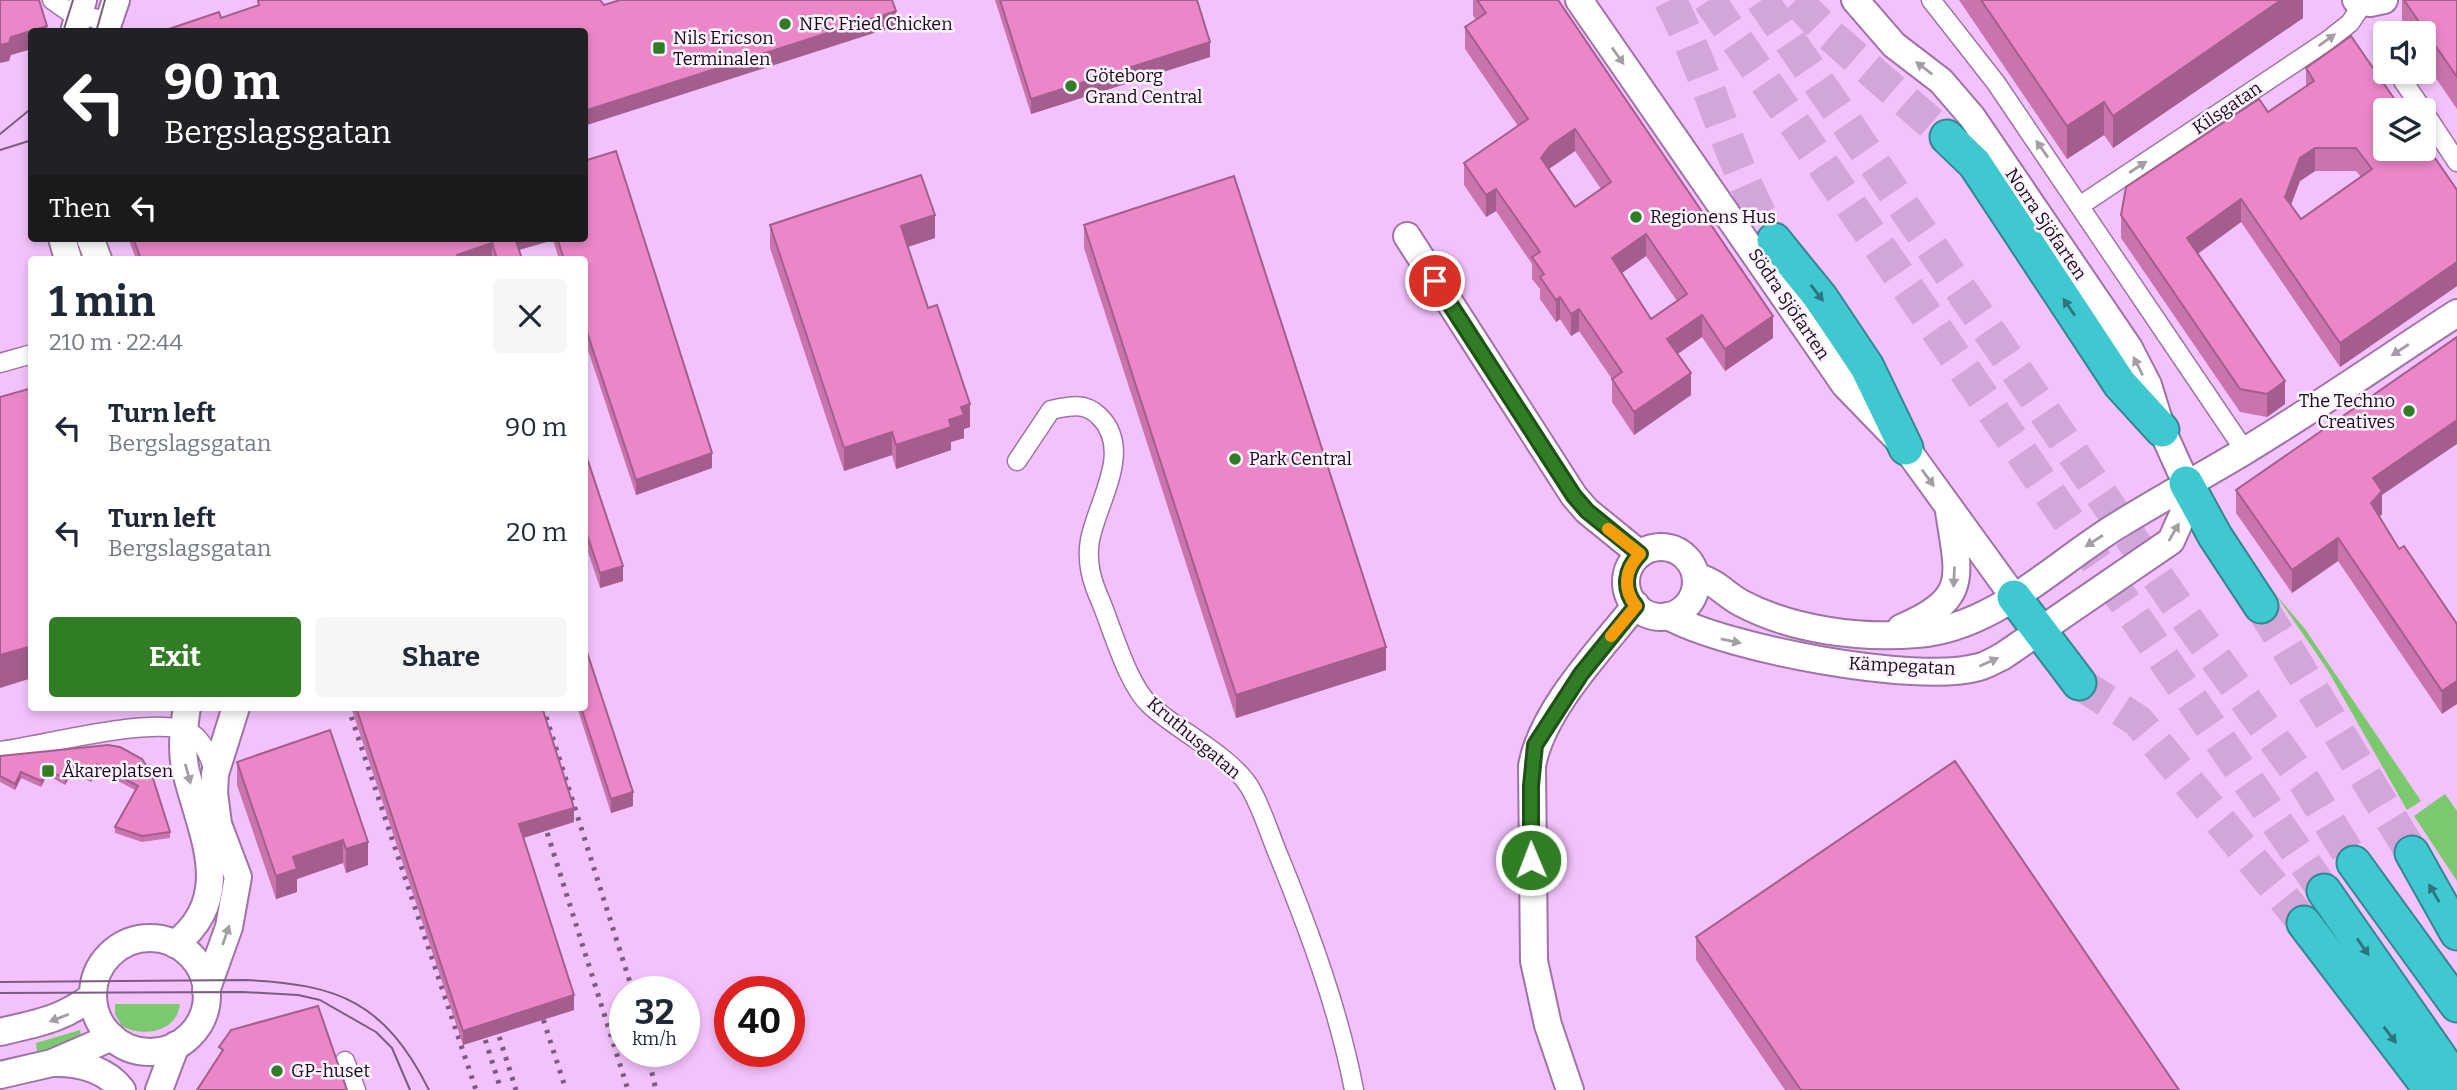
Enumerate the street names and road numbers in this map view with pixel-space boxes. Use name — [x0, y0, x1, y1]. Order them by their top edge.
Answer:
street label: Kilsgatan — [2188, 76, 2266, 139]
street label: Norra Sjöfarten — [2001, 164, 2092, 285]
street label: Södra Sjöfarten — [1744, 244, 1835, 364]
street label: Kämpegatan — [1848, 652, 1957, 680]
street label: Kruthusgatan — [1142, 692, 1246, 784]

